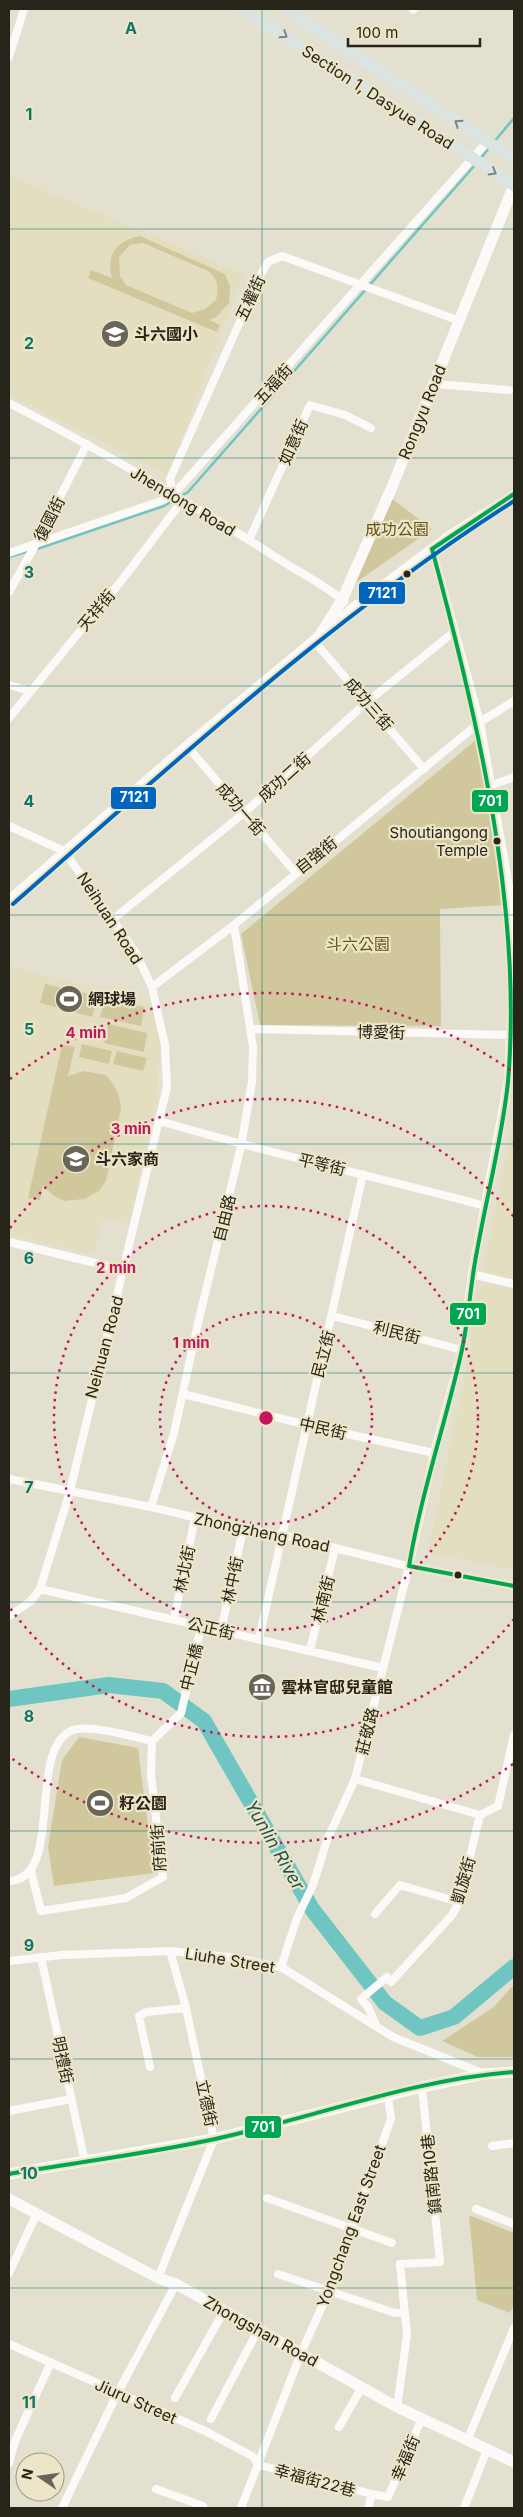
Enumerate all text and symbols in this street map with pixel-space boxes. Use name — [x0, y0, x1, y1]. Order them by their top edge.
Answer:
scale bar — [348, 15, 480, 47]
text: A — [125, 18, 137, 38]
text: 100 m — [356, 23, 398, 42]
one-way arrow — [278, 29, 287, 38]
street label: Section 1, Dasyue Road — [298, 40, 458, 154]
text: 1 — [26, 104, 32, 124]
one-way arrow — [455, 120, 464, 129]
one-way arrow — [487, 165, 496, 175]
street label: 五權街 — [231, 272, 269, 324]
school or university icon: 斗六國小 — [100, 319, 130, 349]
place label: 斗六國小 — [134, 324, 198, 344]
text: 2 — [24, 333, 34, 353]
street label: 五福街 — [250, 359, 296, 409]
street label: Rongyu Road — [394, 362, 450, 462]
street label: 如意街 — [274, 416, 312, 468]
street label: Jhendong Road — [127, 462, 239, 540]
street label: 復國街 — [29, 493, 69, 545]
park label: 成功公園 — [365, 519, 429, 539]
text: 3 — [24, 562, 34, 582]
unlabelled marker — [402, 569, 412, 579]
line badge: 7121 — [358, 581, 406, 605]
text: 7121 — [367, 584, 397, 601]
street label: 天祥街 — [73, 585, 119, 635]
street label: 成功三街 — [340, 673, 398, 735]
street label: 成功二街 — [254, 748, 314, 806]
street label: 成功一街 — [212, 778, 270, 840]
line badge: 7121 — [110, 786, 157, 810]
text: 7121 — [119, 788, 149, 805]
line badge: 701 — [471, 789, 509, 813]
text: 4 — [24, 791, 35, 811]
text: 701 — [478, 792, 502, 809]
place label: Shoutiangong Temple — [390, 823, 488, 860]
street label: 自強街 — [291, 832, 341, 878]
marker: Shoutiangong Temple — [492, 836, 502, 846]
street label: Neihuan Road — [73, 868, 147, 968]
park label: 斗六公園 — [326, 934, 390, 954]
sports icon: 網球場 — [54, 984, 84, 1014]
place label: 網球場 — [88, 989, 136, 1009]
text: 5 — [24, 1019, 34, 1039]
street label: 博愛街 — [357, 1022, 405, 1042]
text: 4 min — [66, 1023, 106, 1042]
text: 3 min — [111, 1119, 151, 1138]
school or university icon: 斗六家商 — [61, 1144, 91, 1174]
place label: 斗六家商 — [95, 1149, 159, 1169]
street label: 平等街 — [296, 1149, 348, 1179]
street label: 自由路 — [208, 1192, 240, 1244]
text: 6 — [24, 1248, 34, 1268]
text: 2 min — [96, 1258, 136, 1277]
street label: Neihuan Road — [81, 1293, 127, 1401]
line badge: 701 — [449, 1302, 487, 1326]
text: 701 — [456, 1305, 480, 1322]
street label: 利民街 — [371, 1316, 423, 1348]
street label: 民立街 — [307, 1328, 339, 1380]
text: 1 min — [172, 1333, 210, 1352]
centre of rings — [257, 1409, 275, 1427]
street label: 中民街 — [297, 1413, 349, 1443]
text: 7 — [24, 1477, 34, 1497]
street label: Zhongzheng Road — [192, 1508, 332, 1556]
street label: 林北街 — [169, 1543, 199, 1595]
street label: 林中街 — [217, 1554, 247, 1606]
unlabelled marker — [453, 1570, 463, 1580]
street label: 林南街 — [307, 1573, 339, 1625]
street label: 公正街 — [185, 1613, 237, 1643]
street label: 中正橋 — [175, 1641, 207, 1693]
museum icon: 雲林官邸兒童館 — [247, 1672, 277, 1702]
place label: 雲林官邸兒童館 — [281, 1677, 393, 1697]
street label: 莊敬路 — [351, 1705, 383, 1757]
text: 8 — [24, 1706, 34, 1726]
sports icon: 籽公園 — [85, 1788, 115, 1818]
place label: 籽公園 — [119, 1793, 167, 1813]
water label: Yunlin River — [241, 1796, 310, 1895]
street label: 府前街 — [146, 1823, 170, 1873]
street label: 凱旋街 — [447, 1854, 479, 1906]
text: 9 — [24, 1935, 34, 1955]
street label: Liuhe Street — [184, 1943, 276, 1977]
street label: 明禮街 — [48, 2034, 78, 2086]
street label: 立德街 — [192, 2077, 222, 2129]
line badge: 701 — [244, 2115, 282, 2139]
text: 701 — [251, 2118, 275, 2135]
street label: 鎮南路10巷 — [417, 2133, 445, 2215]
street label: Yongchang East Street — [312, 2142, 390, 2310]
text: 10 — [20, 2163, 38, 2183]
street label: Zhongshan Road — [200, 2291, 322, 2371]
street label: Jiuru Street — [92, 2374, 180, 2428]
text: 11 — [22, 2392, 36, 2412]
street label: 幸福街 — [386, 2432, 424, 2484]
north arrow — [15, 2452, 65, 2502]
street label: 幸福街22巷 — [272, 2460, 358, 2500]
text: N — [17, 2467, 36, 2481]

